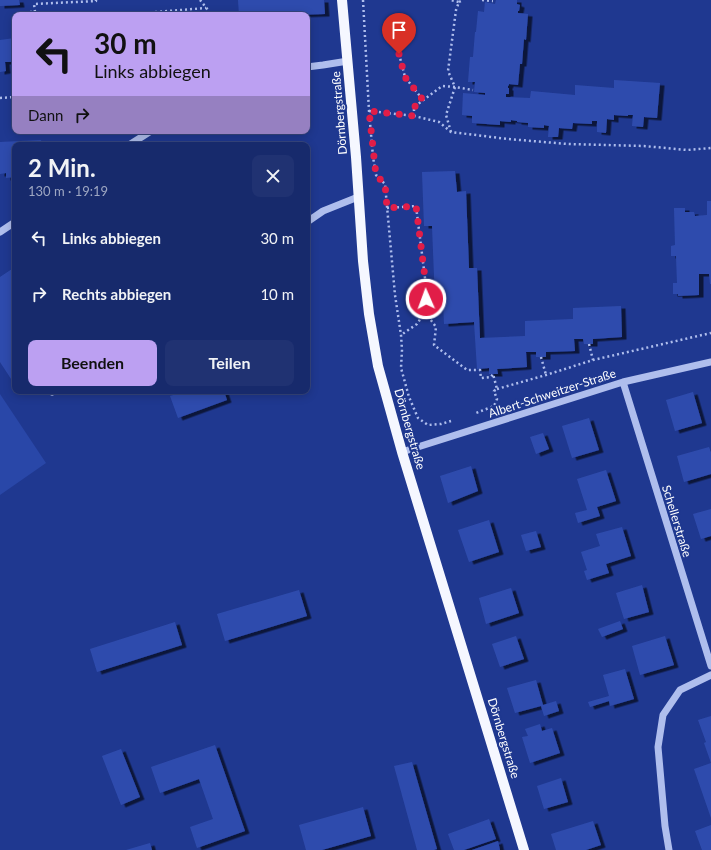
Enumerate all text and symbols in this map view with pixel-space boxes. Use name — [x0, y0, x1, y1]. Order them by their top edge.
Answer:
pin — [382, 13, 416, 54]
icon: arrive — [388, 19, 410, 41]
text: 30 m — [94, 26, 157, 60]
icon: left — [28, 28, 80, 80]
text: Links abbiegen — [94, 60, 211, 82]
street label: Dörnbergstraße — [328, 71, 350, 155]
icon: right — [71, 104, 93, 126]
text: Dann — [28, 106, 63, 124]
text: 2 Min. — [28, 153, 96, 182]
button: close — [252, 155, 294, 197]
text: 130 m · 19:19 — [28, 183, 108, 199]
icon: left — [28, 227, 50, 249]
text: Links abbiegen — [62, 229, 161, 247]
text: 30 m — [260, 229, 294, 247]
position arrow — [405, 278, 447, 320]
icon: right — [28, 283, 50, 305]
text: Rechts abbiegen — [62, 285, 171, 303]
text: 10 m — [260, 285, 294, 303]
button: Beenden — [28, 340, 157, 386]
button: Teilen — [165, 340, 294, 386]
street label: Albert-Schweitzer-Straße — [486, 365, 618, 421]
street label: Dörnbergstraße — [391, 387, 429, 471]
street label: Schellerstraße — [659, 483, 695, 559]
street label: Dörnbergstraße — [485, 696, 523, 780]

